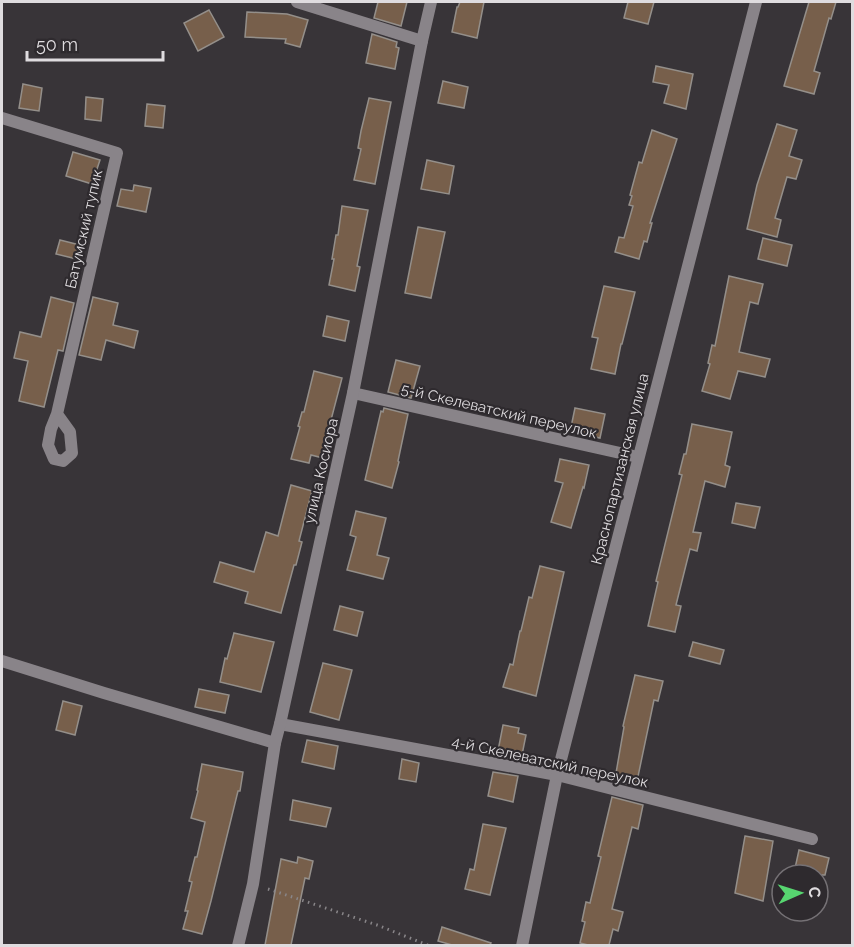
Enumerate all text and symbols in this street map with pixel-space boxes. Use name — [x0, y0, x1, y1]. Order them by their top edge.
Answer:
scale bar — [27, 24, 164, 62]
text: 50 m — [36, 34, 78, 55]
street label: Батумский тупик — [62, 167, 107, 290]
street label: Краснопартизанская улица — [588, 371, 652, 567]
street label: 5-й Скелеватский переулок — [399, 380, 599, 442]
street label: улица Косиора — [300, 416, 342, 526]
street label: 4-й Скелеватский переулок — [450, 732, 650, 792]
north arrow — [770, 863, 830, 923]
text: С — [805, 886, 824, 898]

